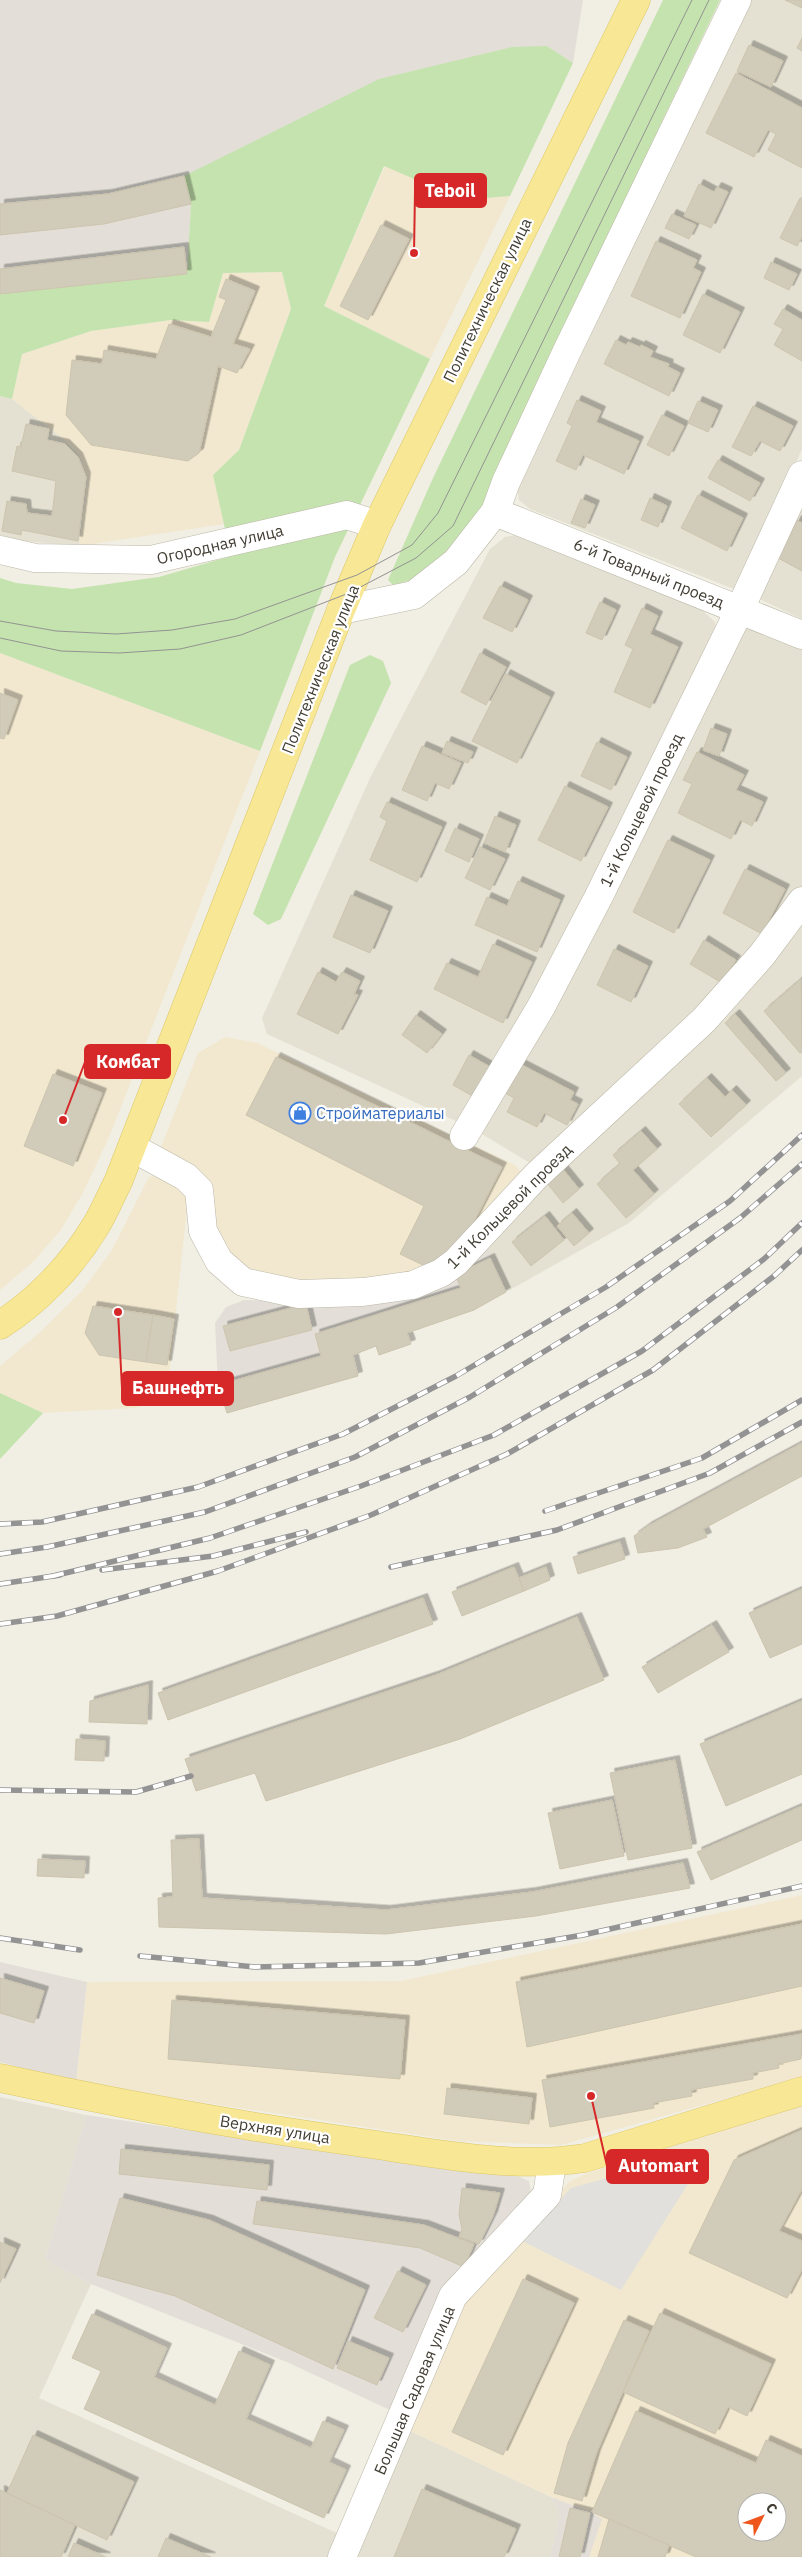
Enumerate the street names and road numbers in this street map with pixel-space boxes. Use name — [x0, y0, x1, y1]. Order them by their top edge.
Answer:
street label: Политехническая улица — [438, 214, 536, 386]
street label: Огородная улица — [155, 520, 286, 568]
street label: 6-й Товарный проезд — [571, 534, 728, 613]
street label: Политехническая улица — [277, 581, 363, 756]
street label: 1-й Кольцевой проезд — [595, 729, 687, 890]
street label: 1-й Кольцевой проезд — [442, 1139, 576, 1273]
street label: Верхняя улица — [219, 2110, 332, 2148]
street label: Большая Садовая улица — [369, 2302, 459, 2477]

